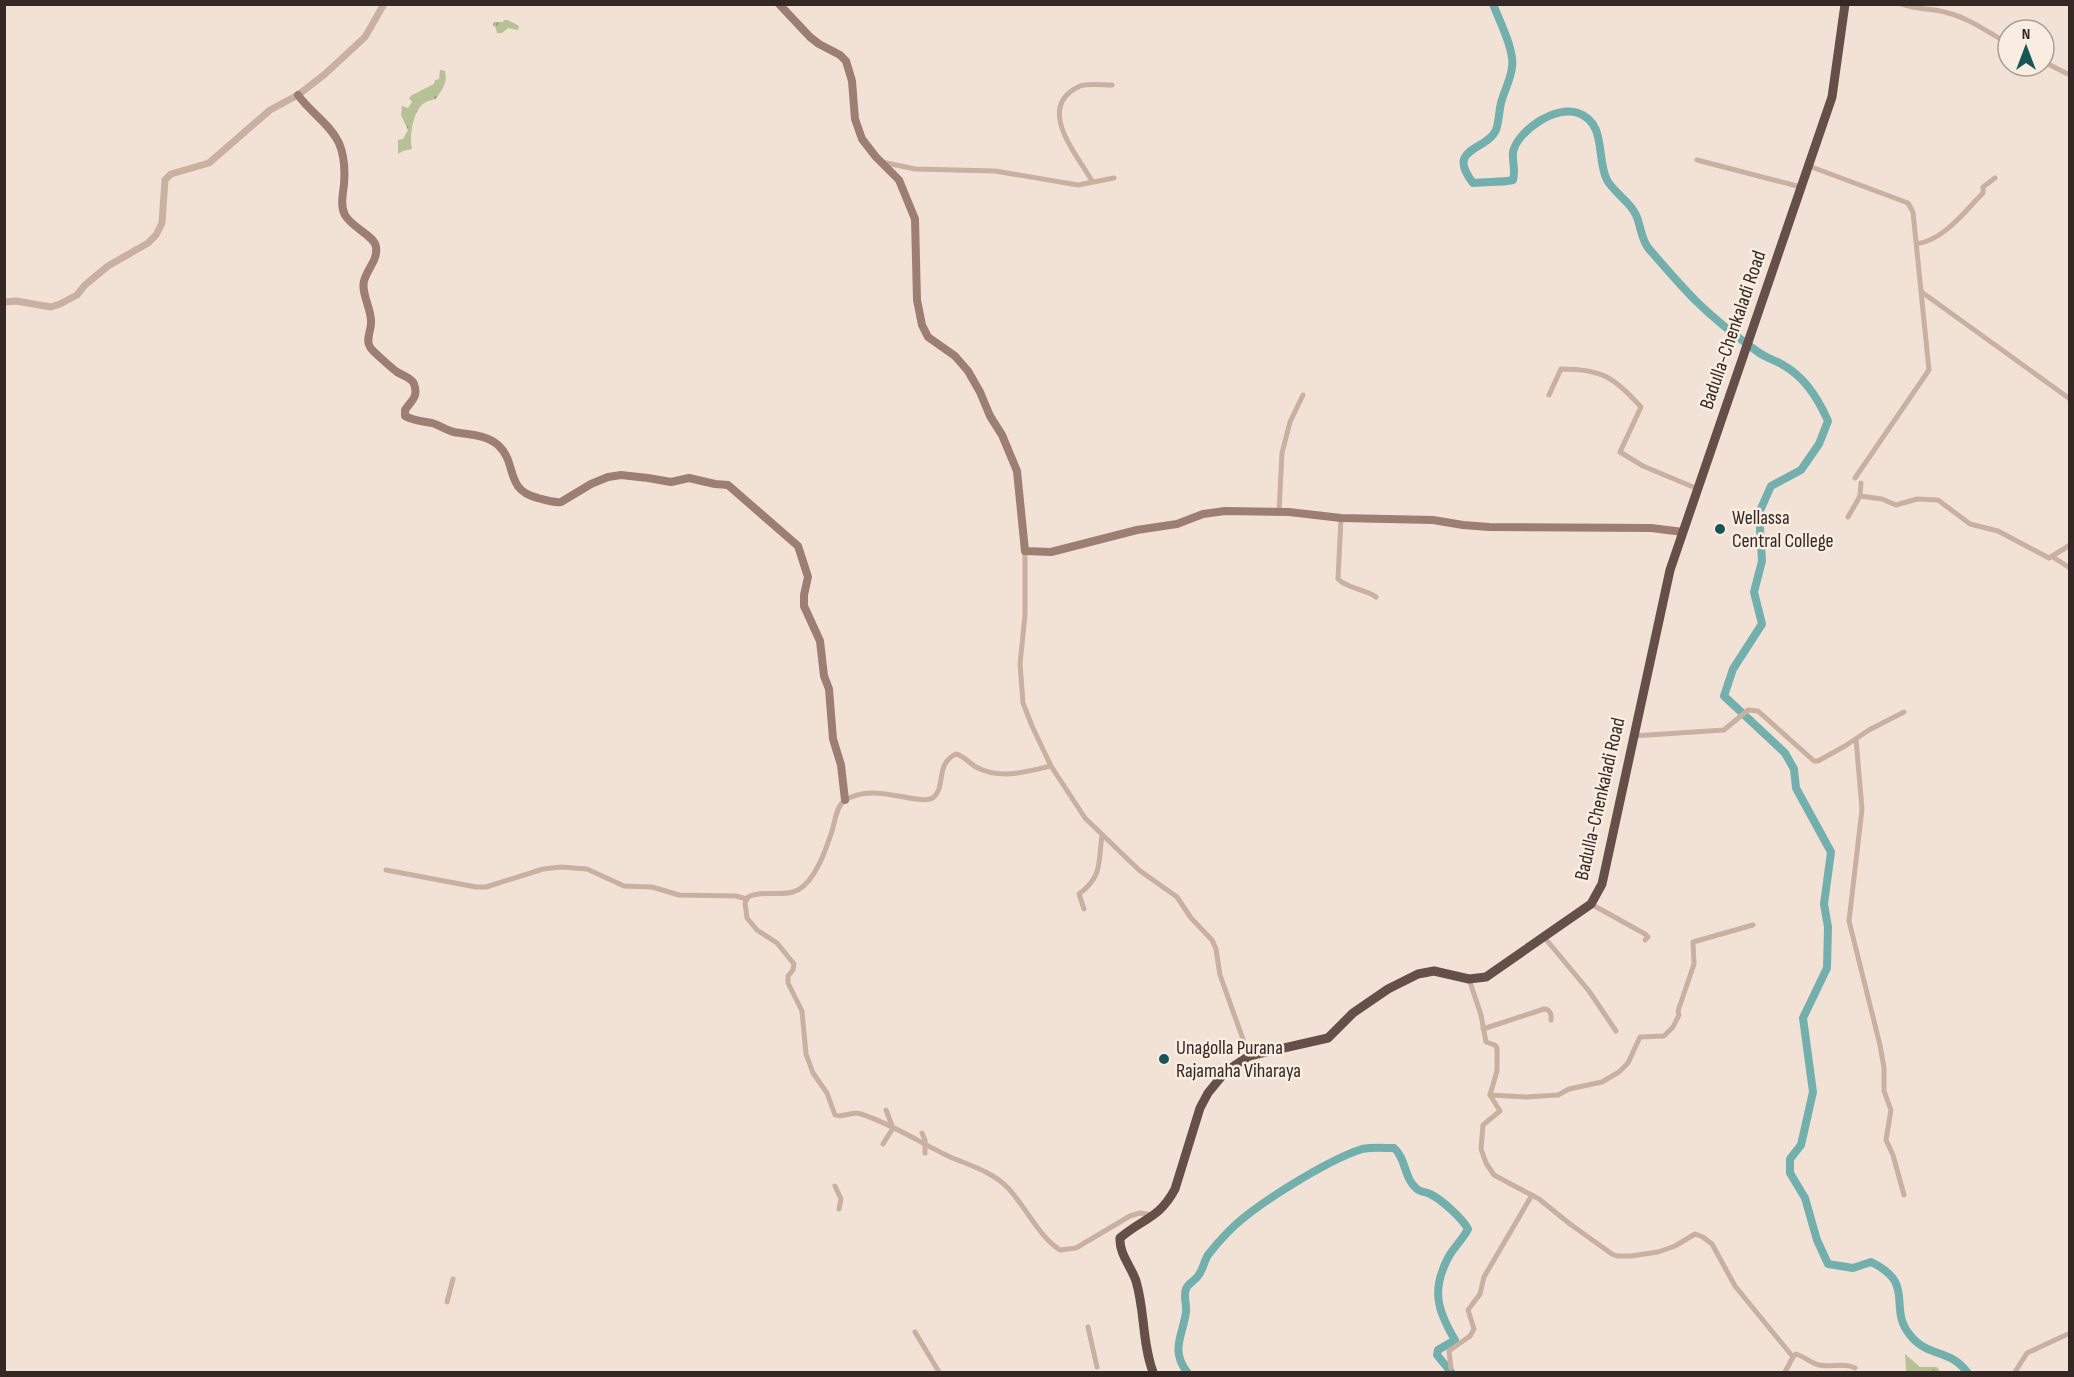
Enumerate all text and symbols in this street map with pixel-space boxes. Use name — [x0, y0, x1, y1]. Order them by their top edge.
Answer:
north arrow — [1996, 18, 2056, 78]
text: N — [2022, 25, 2030, 44]
street label: Badulla-Chenkaladi Road — [1695, 248, 1771, 412]
place label: Wellassa Central College — [1732, 506, 1834, 553]
marker: Wellassa Central College — [1713, 522, 1727, 536]
street label: Badulla-Chenkaladi Road — [1570, 715, 1630, 883]
place label: Unagolla Purana Rajamaha Viharaya — [1176, 1036, 1301, 1083]
marker: Unagolla Purana Rajamaha Viharaya — [1157, 1052, 1171, 1066]

